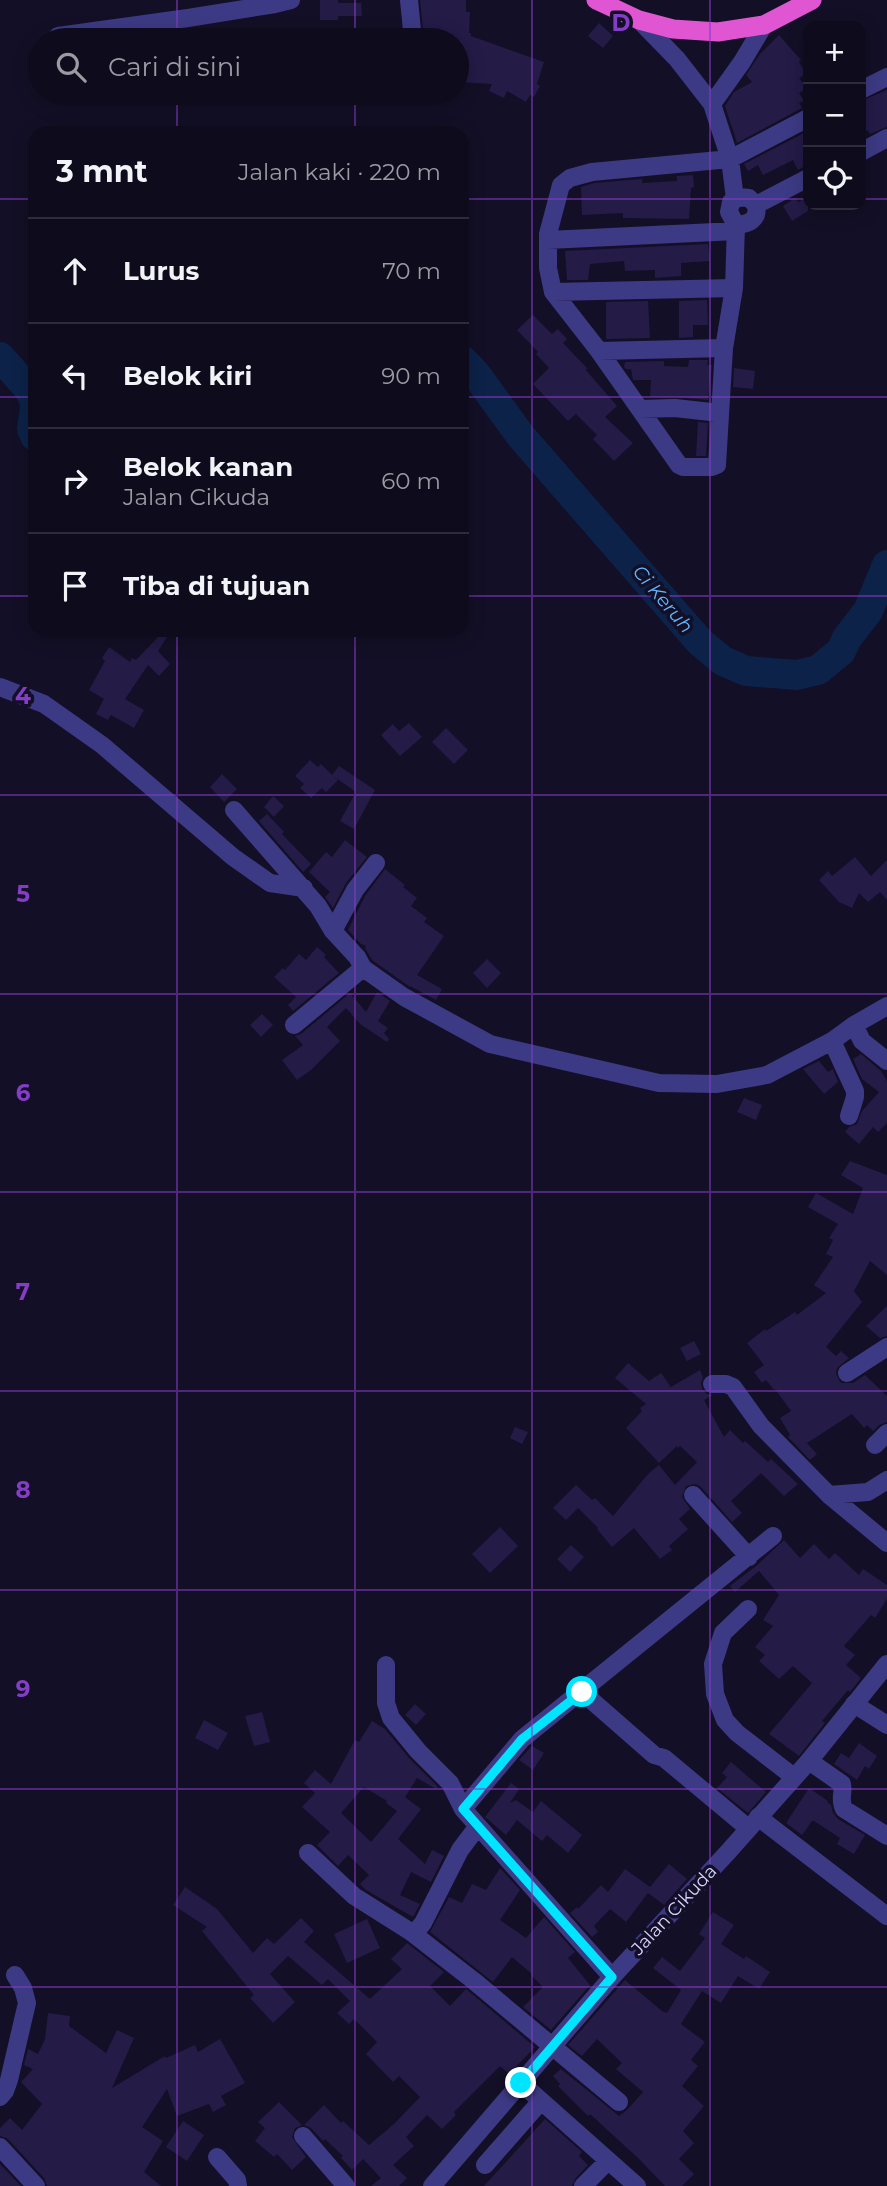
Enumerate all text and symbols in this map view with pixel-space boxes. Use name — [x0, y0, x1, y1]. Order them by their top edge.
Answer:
text: D — [612, 9, 631, 37]
map controls — [803, 21, 866, 210]
button: + — [803, 21, 866, 84]
search box — [28, 28, 469, 105]
icon: search — [52, 48, 90, 86]
text: Cari di sini — [108, 51, 241, 83]
button: − — [803, 84, 866, 147]
button: locate — [803, 147, 866, 210]
text: 3 mnt — [56, 153, 148, 190]
text: Jalan kaki · 220 m — [238, 158, 441, 186]
icon: ahead — [56, 252, 94, 290]
text: Lurus — [123, 255, 199, 287]
text: 70 m — [382, 257, 441, 285]
icon: left — [56, 357, 94, 395]
text: Belok kiri — [123, 360, 252, 392]
text: 90 m — [381, 362, 441, 390]
text: Belok kanan — [123, 451, 293, 483]
icon: right — [56, 462, 94, 500]
text: 60 m — [381, 467, 441, 495]
text: Jalan Cikuda — [123, 483, 270, 511]
water label: Ci Keruh — [628, 560, 698, 638]
icon: arrive — [56, 567, 94, 605]
text: Tiba di tujuan — [123, 570, 310, 602]
text: 4 — [15, 682, 31, 710]
text: 5 — [16, 880, 30, 908]
text: 6 — [16, 1079, 31, 1107]
text: 7 — [16, 1278, 30, 1306]
text: 8 — [15, 1476, 31, 1504]
text: 9 — [16, 1675, 30, 1703]
route start — [566, 1676, 597, 1707]
street label: Jalan Cikuda — [626, 1860, 721, 1960]
route end — [505, 2067, 536, 2098]

